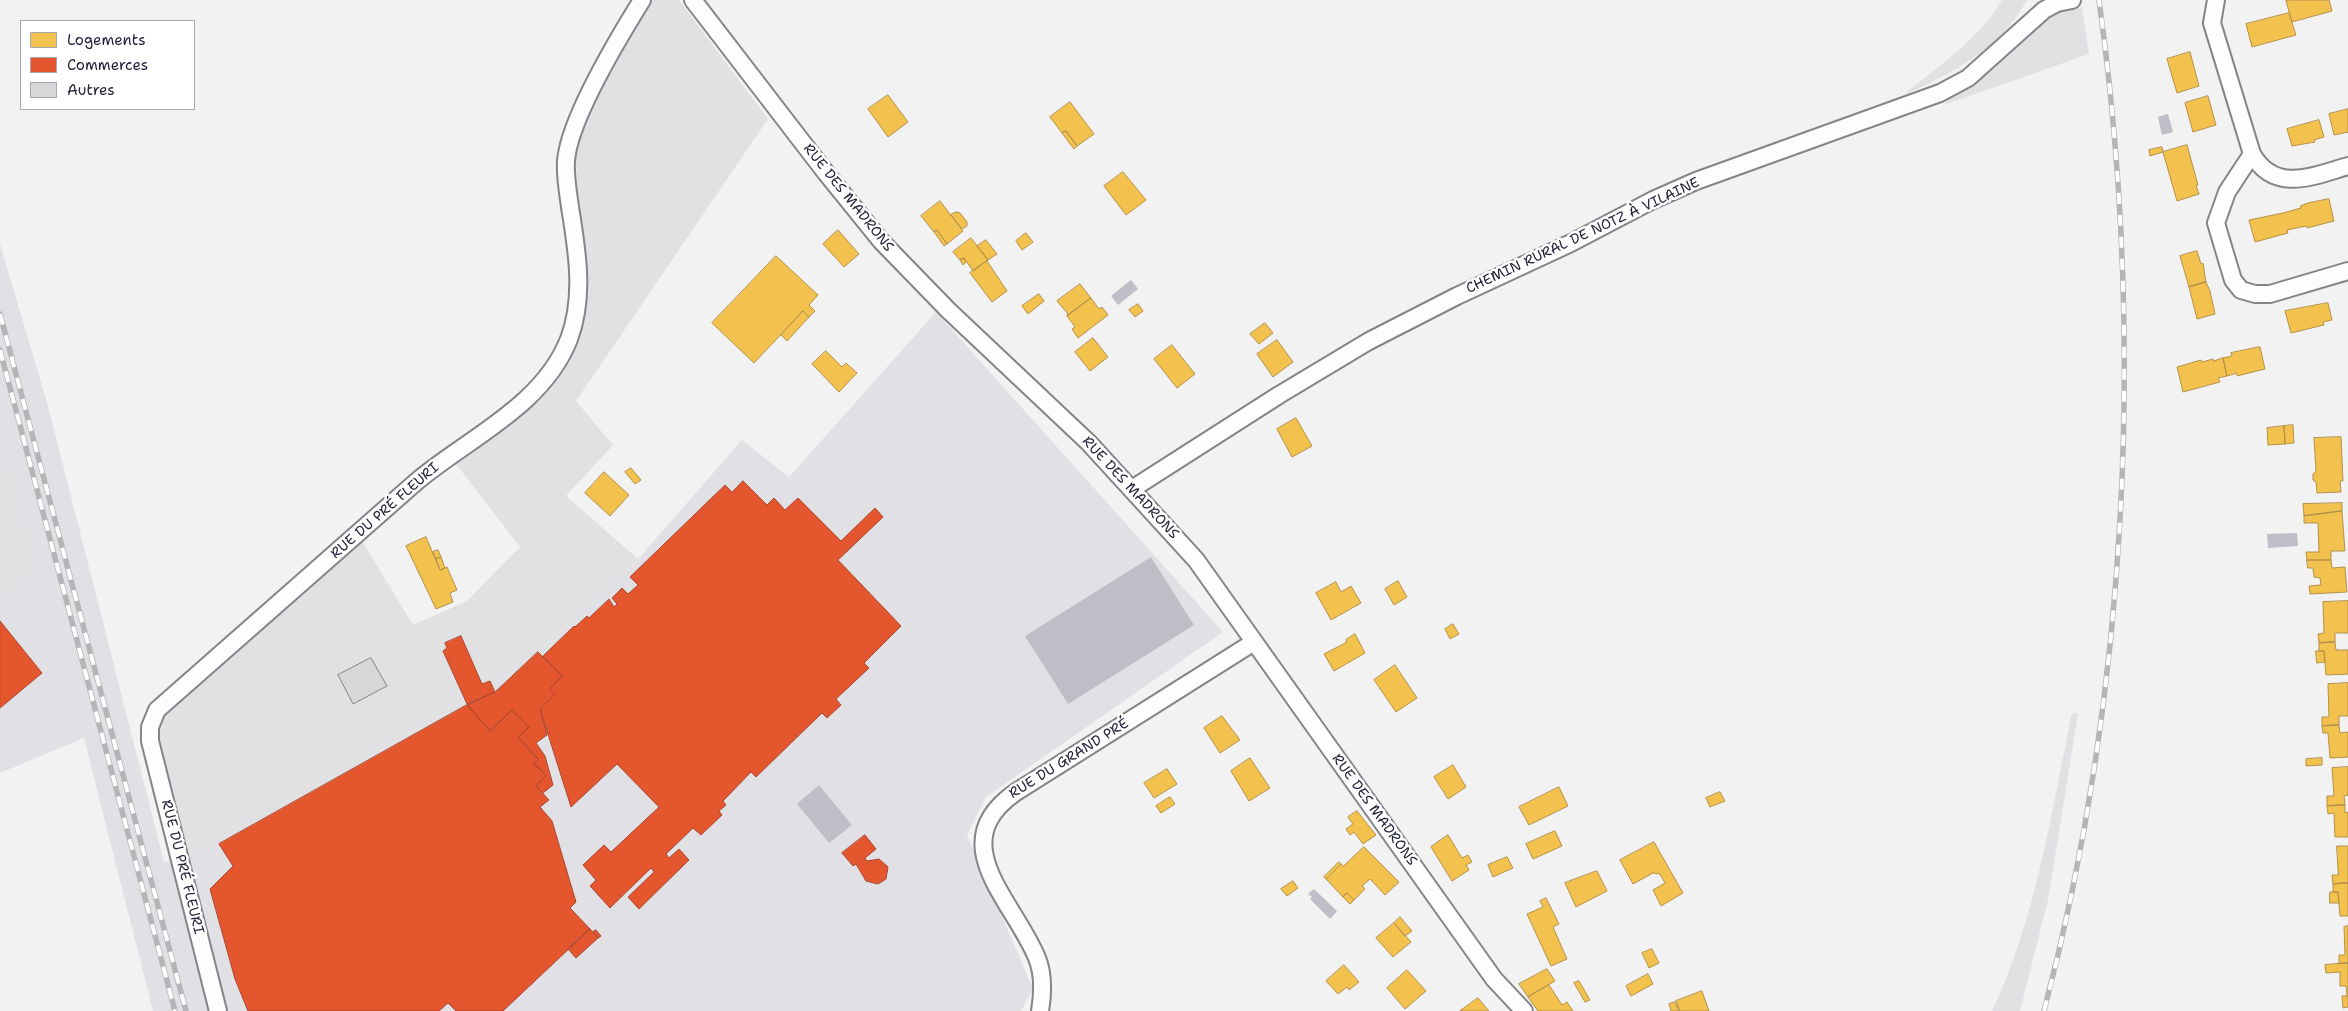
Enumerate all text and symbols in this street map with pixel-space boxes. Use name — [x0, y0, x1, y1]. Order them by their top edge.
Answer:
legend — [20, 20, 195, 110]
text: Logements — [67, 30, 146, 50]
text: Commerces — [67, 55, 148, 75]
text: Autres — [67, 80, 115, 100]
street label: RUE DES MADRONS — [799, 141, 897, 255]
street label: CHEMIN RURAL DE NOTZ À VILAINE — [1464, 174, 1702, 298]
street label: RUE DES MADRONS — [1078, 433, 1182, 543]
street label: RUE DU PRÉ FLEURI — [328, 460, 442, 562]
street label: RUE DU GRAND PRÉ — [1006, 715, 1132, 803]
street label: RUE DES MADRONS — [1328, 751, 1420, 869]
street label: RUE DU PRÉ FLEURI — [157, 798, 207, 936]

